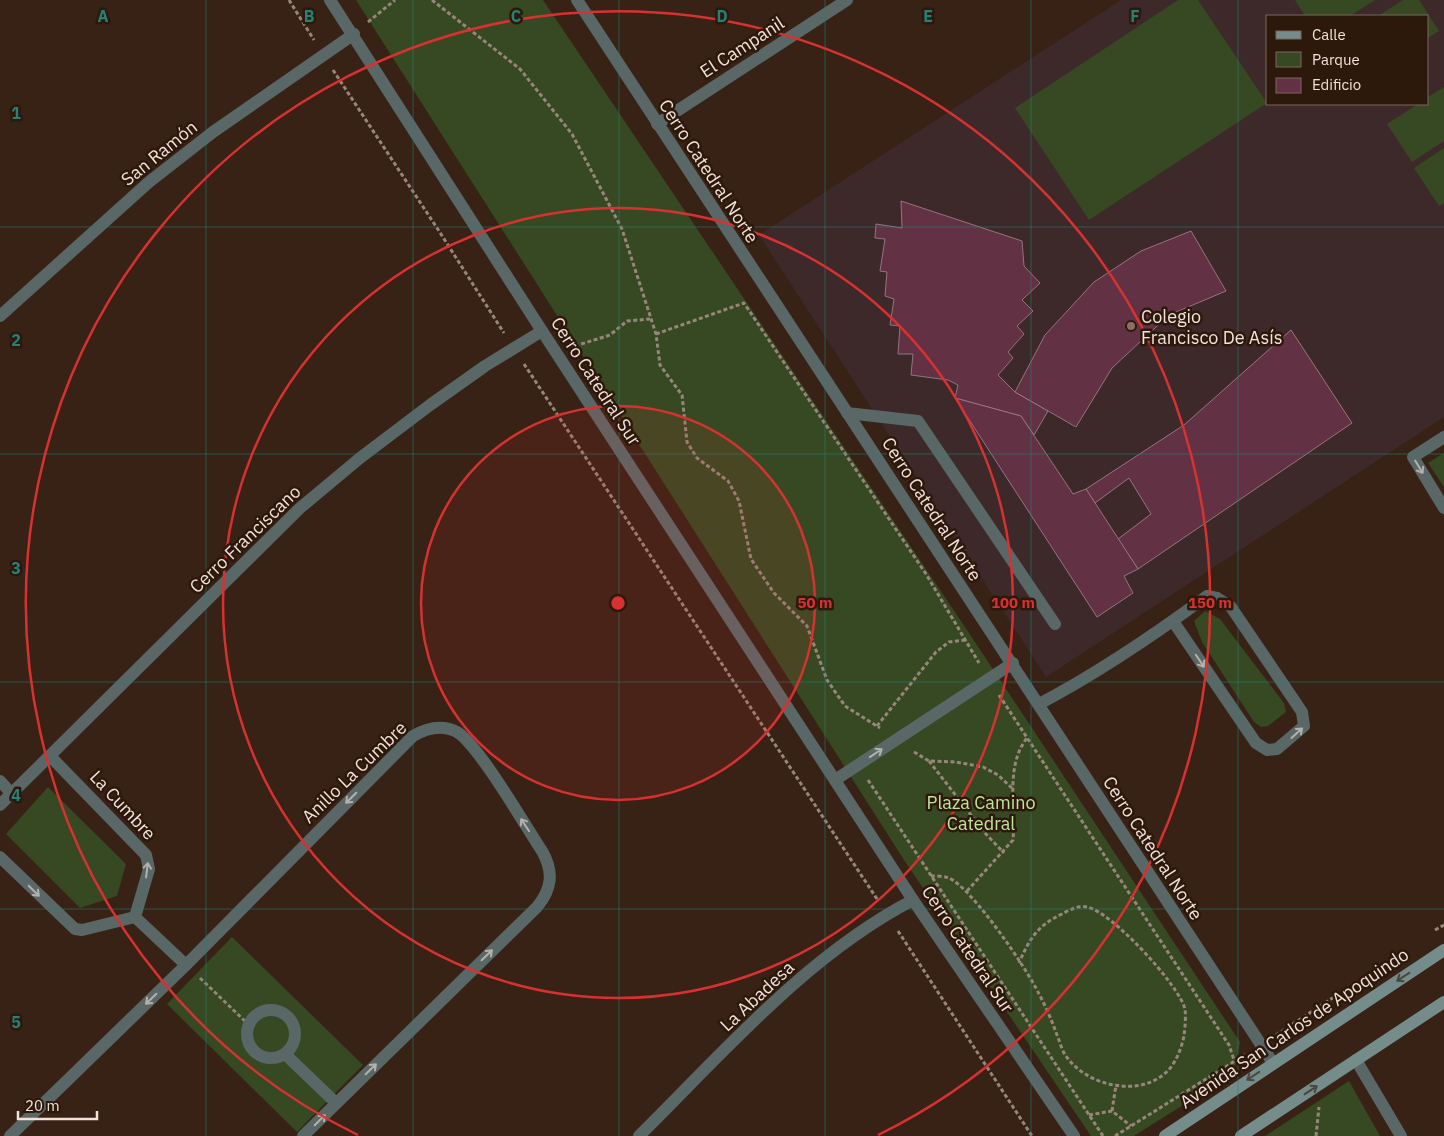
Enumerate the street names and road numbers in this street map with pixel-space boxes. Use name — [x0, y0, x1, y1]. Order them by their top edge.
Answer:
street label: El Campanil — [696, 11, 789, 83]
street label: Cerro Catedral Norte — [654, 95, 764, 247]
street label: San Ramón — [116, 115, 202, 191]
street label: Cerro Catedral Sur — [546, 312, 646, 450]
street label: Cerro Catedral Norte — [877, 433, 987, 585]
street label: Cerro Franciscano — [185, 480, 305, 598]
street label: Anillo La Cumbre — [297, 716, 411, 828]
street label: La Cumbre — [85, 765, 161, 845]
street label: Cerro Catedral Norte — [1098, 772, 1208, 924]
street label: Cerro Catedral Sur — [917, 881, 1019, 1017]
street label: Avenida San Carlos de Apoquindo — [1175, 943, 1413, 1113]
street label: La Abadesa — [715, 956, 799, 1036]

